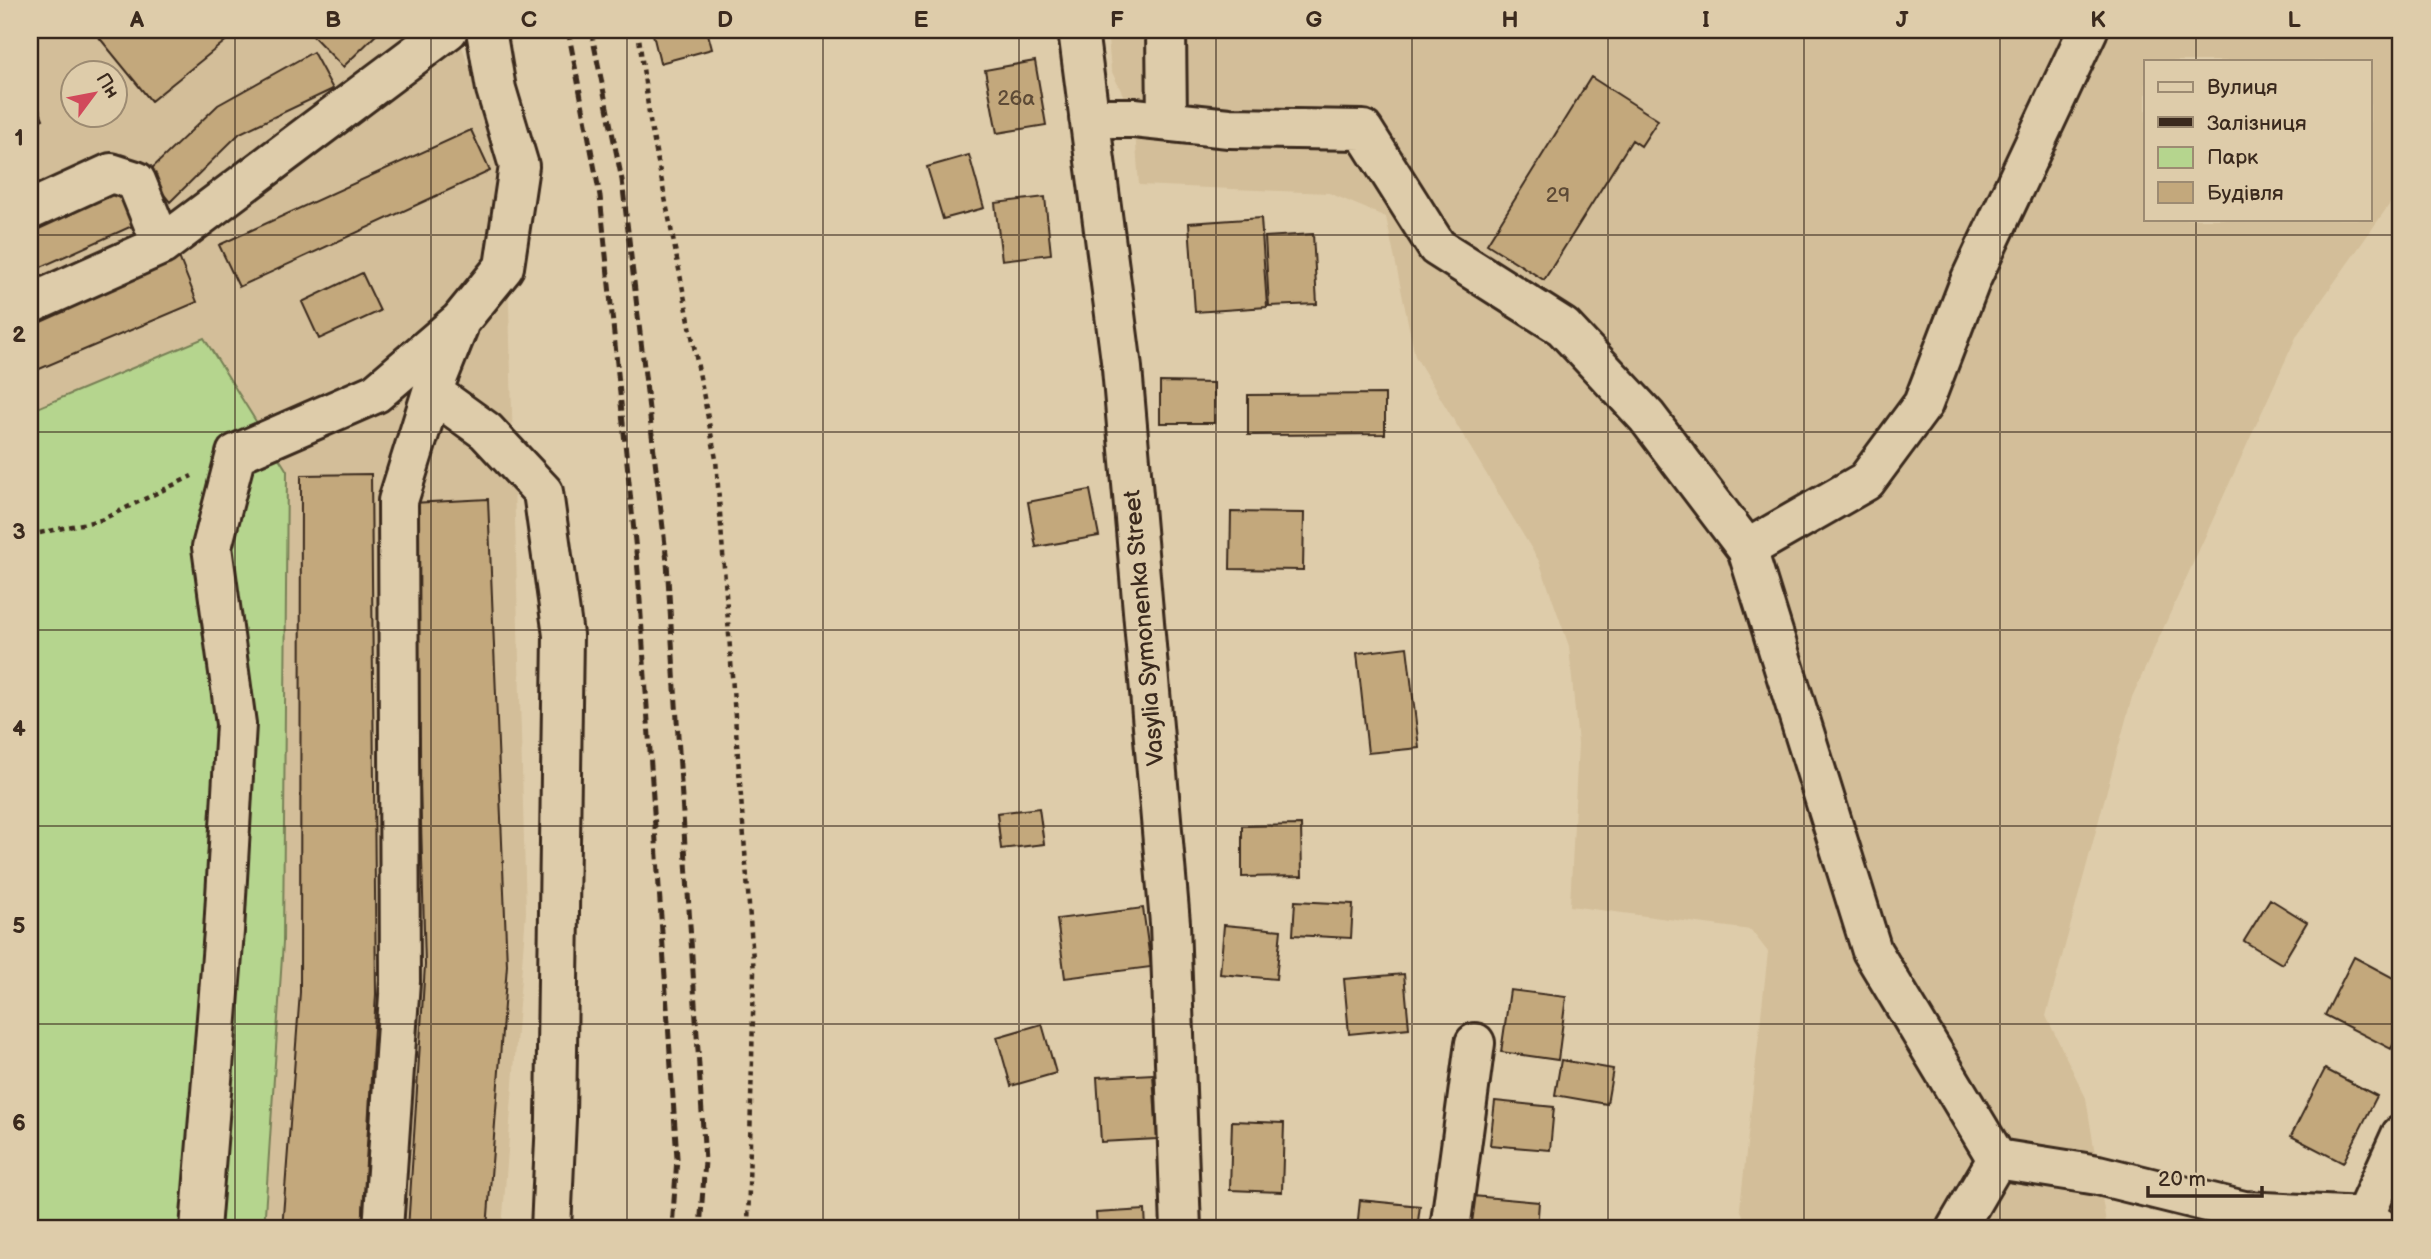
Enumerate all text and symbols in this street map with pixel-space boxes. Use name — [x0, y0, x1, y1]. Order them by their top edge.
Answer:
text: A — [129, 6, 145, 34]
text: B — [325, 6, 341, 34]
text: C — [521, 6, 537, 34]
text: D — [717, 6, 733, 34]
text: E — [914, 6, 929, 34]
text: F — [1110, 6, 1124, 34]
text: G — [1306, 6, 1323, 34]
text: H — [1501, 6, 1519, 34]
text: I — [1702, 6, 1710, 34]
text: J — [1896, 6, 1909, 34]
text: K — [2090, 6, 2106, 34]
text: L — [2287, 6, 2301, 34]
north arrow — [60, 60, 130, 130]
legend — [2144, 60, 2372, 220]
text: Пн — [91, 69, 124, 103]
text: Вулиця — [2207, 75, 2278, 100]
house number: 26а — [997, 86, 1035, 111]
text: Залізниця — [2207, 111, 2307, 136]
text: 1 — [14, 124, 24, 152]
text: Парк — [2207, 145, 2258, 170]
text: Будівля — [2207, 181, 2284, 206]
house number: 29 — [1546, 183, 1570, 208]
text: 2 — [12, 321, 26, 349]
street label: Vasylia Symonenka Street — [1117, 488, 1171, 767]
text: 3 — [12, 518, 26, 546]
text: 4 — [12, 715, 26, 743]
text: 5 — [12, 912, 26, 940]
text: 6 — [12, 1109, 26, 1137]
scale bar — [2148, 1154, 2261, 1198]
text: 20 m — [2158, 1167, 2206, 1192]

